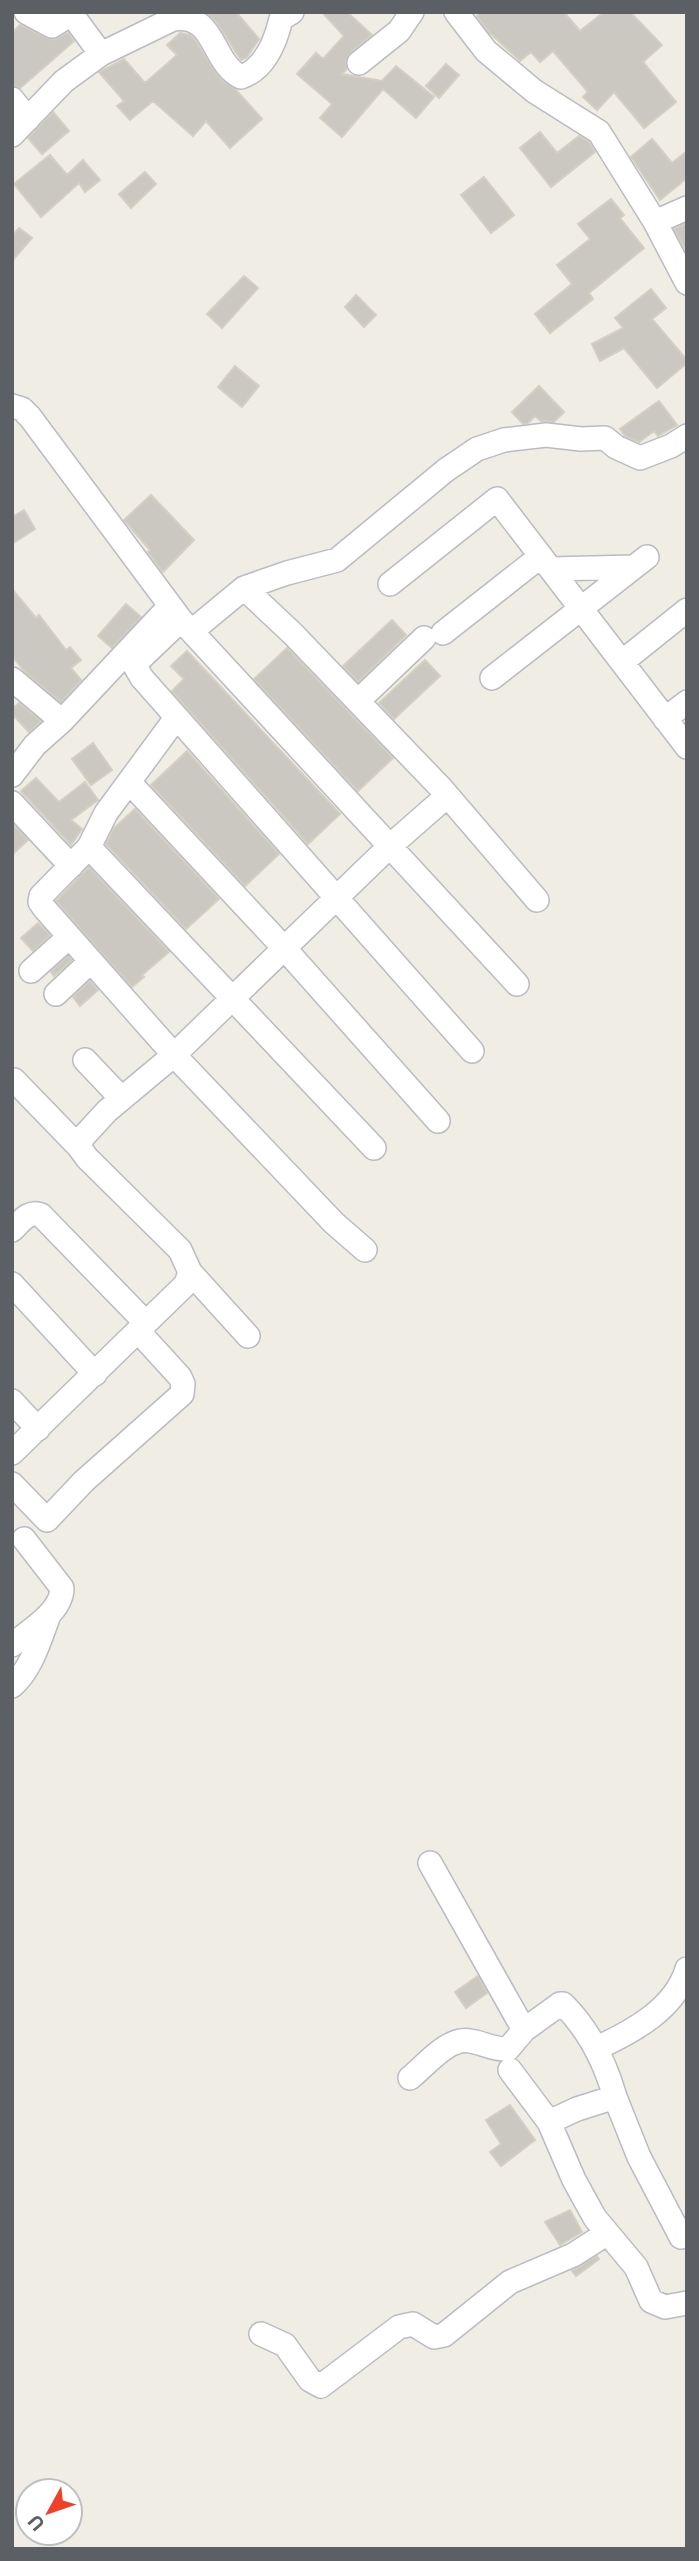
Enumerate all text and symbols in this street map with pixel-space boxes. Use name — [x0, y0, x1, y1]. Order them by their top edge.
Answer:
north arrow — [14, 2477, 84, 2547]
text: U — [21, 2509, 51, 2537]

